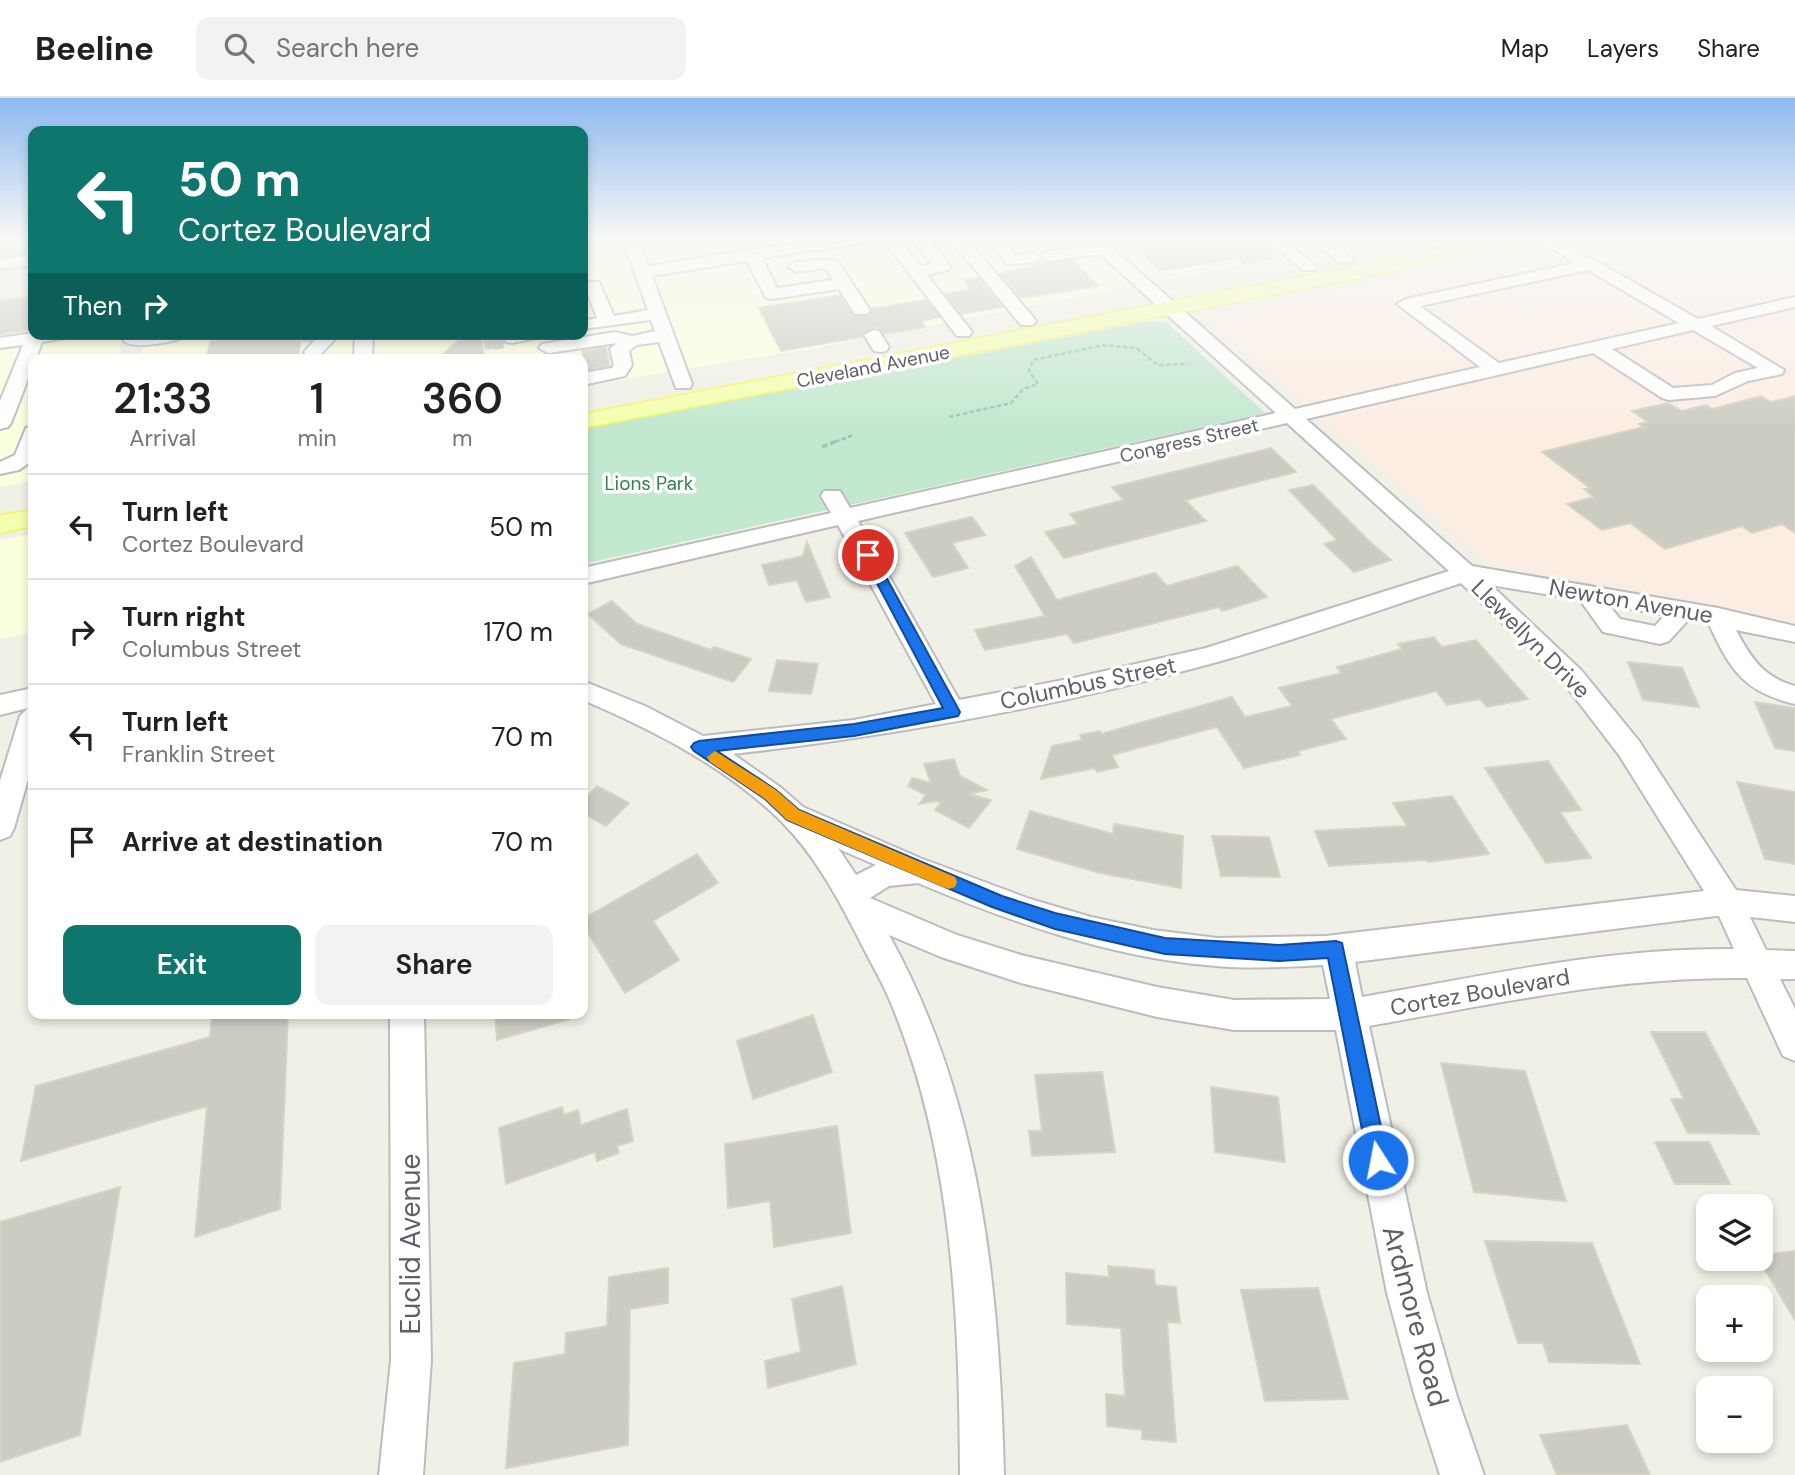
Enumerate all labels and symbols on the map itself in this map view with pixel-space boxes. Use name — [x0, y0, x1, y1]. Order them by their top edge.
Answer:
street label: Cleveland Avenue — [794, 339, 952, 394]
street label: Congress Street — [1117, 412, 1261, 469]
park label: Lions Park — [605, 471, 694, 496]
pin — [838, 525, 898, 585]
street label: Newton Avenue — [1547, 572, 1715, 630]
street label: Llewellyn Drive — [1465, 573, 1597, 705]
street label: Columbus Street — [997, 650, 1179, 716]
street label: Cortez Boulevard — [1388, 961, 1572, 1023]
position arrow — [1341, 1123, 1415, 1197]
street label: Euclid Avenue — [392, 1154, 429, 1335]
street label: Ardmore Road — [1374, 1222, 1457, 1411]

